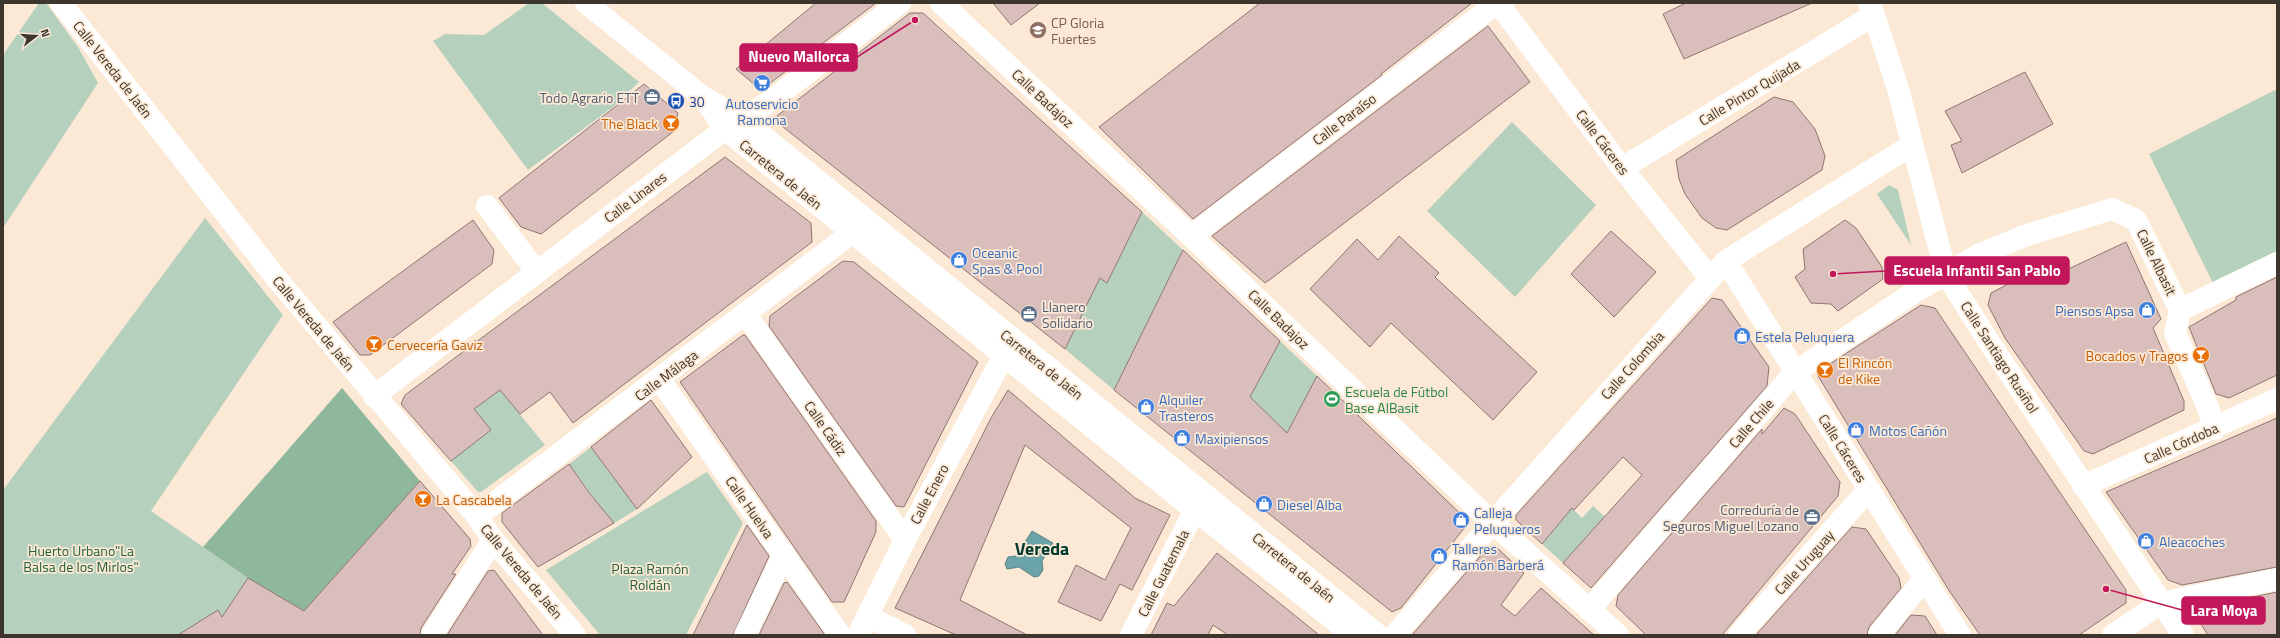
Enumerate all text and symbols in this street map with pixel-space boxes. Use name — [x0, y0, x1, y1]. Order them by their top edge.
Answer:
place label: CP Gloria Fuertes — [1051, 12, 1104, 49]
north arrow — [16, 16, 56, 56]
street label: Calle Vereda de Jaén — [68, 16, 158, 122]
school or university icon: CP Gloria Fuertes — [1028, 20, 1048, 40]
text: N — [37, 27, 54, 39]
callout: Nuevo Mallorca — [740, 44, 857, 71]
text: Nuevo Mallorca — [748, 45, 850, 68]
street label: Calle Pintor Quijada — [1694, 53, 1804, 131]
street label: Calle Badajoz — [1007, 64, 1079, 132]
supermarket icon: Autoservicio Ramona — [752, 73, 772, 93]
place label: Todo Agrario ETT — [540, 87, 640, 108]
office icon: Todo Agrario ETT — [642, 87, 662, 107]
street label: Calle Paraíso — [1308, 88, 1380, 150]
bus stop icon: 30 — [666, 91, 686, 111]
place label: 30 — [689, 91, 705, 112]
place label: Autoservicio Ramona — [726, 93, 798, 130]
street label: Calle Cáceres — [1571, 105, 1635, 179]
place label: The Black — [601, 113, 658, 134]
bar icon: The Black — [661, 113, 681, 133]
street label: Carretera de Jaén — [735, 134, 827, 214]
street label: Calle Linares — [599, 166, 671, 228]
street label: Calle Albasit — [2132, 225, 2182, 299]
place label: Oceanic Spas & Pool — [972, 242, 1043, 279]
shop icon: Oceanic Spas & Pool — [949, 250, 969, 270]
callout: Escuela Infantil San Pablo — [1885, 257, 2069, 284]
text: Escuela Infantil San Pablo — [1893, 259, 2061, 282]
street label: Calle Vereda de Jaén — [268, 271, 360, 375]
street label: Calle Badajoz — [1244, 284, 1314, 354]
place label: Llanero Solidario — [1042, 296, 1093, 333]
street label: Calle Santiago Rusiñol — [1956, 297, 2044, 417]
place label: Piensos Apsa — [2055, 300, 2134, 321]
shop icon: Piensos Apsa — [2137, 300, 2157, 320]
office icon: Llanero Solidario — [1019, 304, 1039, 324]
street label: Carretera de Jaén — [996, 324, 1088, 404]
street label: Calle Colombia — [1595, 326, 1669, 404]
shop icon: Estela Peluquera — [1732, 326, 1752, 346]
place label: Estela Peluquera — [1755, 326, 1854, 347]
bar icon: Cervecería Gaviz — [364, 334, 384, 354]
place label: Cervecería Gaviz — [387, 334, 483, 355]
street label: Calle Málaga — [630, 344, 702, 406]
place label: Bocados y Tragos — [2086, 345, 2188, 366]
bar icon: Bocados y Tragos — [2191, 345, 2211, 365]
place label: El Rincón de Kike — [1838, 352, 1892, 389]
bar icon: El Rincón de Kike — [1815, 360, 1835, 380]
place label: Escuela de Fútbol Base AlBasit — [1345, 381, 1448, 418]
place label: Alquiler Trasteros — [1159, 389, 1214, 426]
sports icon: Escuela de Fútbol Base AlBasit — [1322, 389, 1342, 409]
street label: Calle Chile — [1723, 394, 1779, 452]
street label: Calle Cádiz — [799, 396, 853, 460]
shop icon: Alquiler Trasteros — [1136, 397, 1156, 417]
street label: Calle Cáceres — [1814, 410, 1872, 486]
street label: Calle Córdoba — [2140, 417, 2222, 469]
shop icon: Motos Cañón — [1846, 420, 1866, 440]
place label: Motos Cañón — [1869, 420, 1947, 441]
shop icon: Maxipiensos — [1172, 428, 1192, 448]
place label: Maxipiensos — [1195, 428, 1269, 449]
street label: Calle Enero — [904, 460, 954, 528]
street label: Calle Huelva — [721, 471, 779, 543]
bar icon: La Cascabela — [413, 489, 433, 509]
place label: La Cascabela — [436, 489, 512, 510]
shop icon: Diesel Alba — [1254, 494, 1274, 514]
place label: Diesel Alba — [1277, 494, 1342, 515]
place label: Correduría de Seguros Miguel Lozano — [1663, 499, 1799, 536]
place label: Calleja Peluqueros — [1474, 502, 1540, 539]
office icon: Correduría de Seguros Miguel Lozano — [1802, 507, 1822, 527]
shop icon: Calleja Peluqueros — [1451, 510, 1471, 530]
street label: Calle Vereda de Jaén — [476, 519, 568, 623]
street label: Calle Uruguay — [1769, 525, 1839, 599]
street label: Calle Guatemala — [1132, 526, 1194, 620]
street label: Carretera de Jaén — [1248, 527, 1340, 607]
shop icon: Aleacoches — [2136, 531, 2156, 551]
place label: Aleacoches — [2159, 531, 2225, 552]
district label: Vereda — [1015, 535, 1069, 562]
place label: Talleres Ramón Barberá — [1452, 538, 1544, 575]
park label: Huerto Urbano"La Balsa de los Mirlos" — [23, 540, 139, 577]
shop icon: Talleres Ramón Barberá — [1429, 546, 1449, 566]
park label: Plaza Ramón Roldán — [611, 558, 689, 595]
callout: Lara Moya — [2182, 597, 2265, 624]
text: Lara Moya — [2191, 599, 2258, 622]

